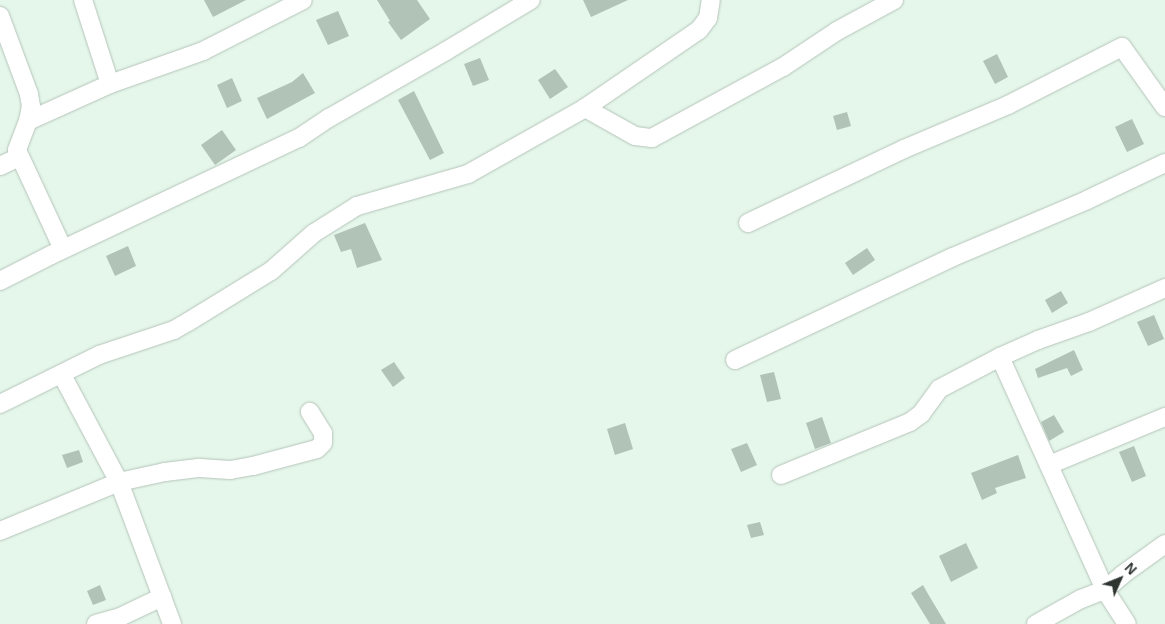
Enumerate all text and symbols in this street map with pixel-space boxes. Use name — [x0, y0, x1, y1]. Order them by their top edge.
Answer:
north arrow — [1095, 554, 1145, 604]
text: N — [1122, 559, 1140, 578]

